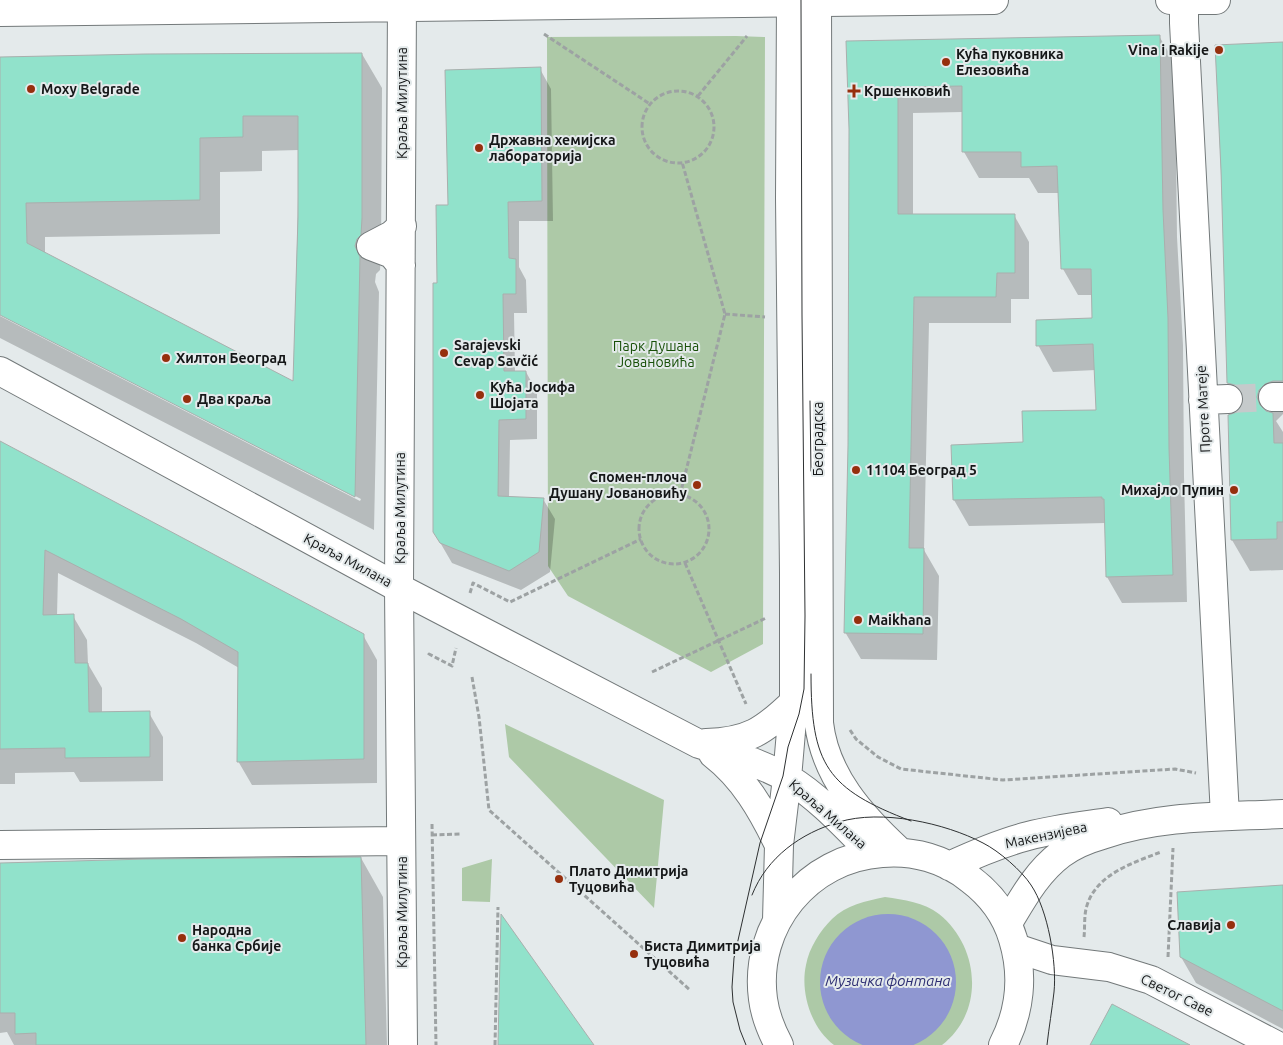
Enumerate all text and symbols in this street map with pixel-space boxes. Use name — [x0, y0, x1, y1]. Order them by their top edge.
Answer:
place label: Vina i Rakije — [1128, 42, 1209, 58]
marker: Vina i Rakije — [1213, 44, 1225, 56]
place label: Кућа пуковника Елезовића — [956, 46, 1064, 78]
street label: Краља Милутина — [394, 47, 410, 159]
marker: Кућа пуковника Елезовића — [940, 56, 952, 68]
place label: Moxy Belgrade — [41, 81, 140, 97]
marker: Moxy Belgrade — [25, 83, 37, 95]
place label: Кршенковић — [864, 83, 951, 99]
marker: Кршенковић — [848, 85, 860, 97]
place label: Државна хемијска лабораторија — [489, 132, 616, 164]
marker: Државна хемијска лабораторија — [473, 142, 485, 154]
place label: Sarajevski Cevap Savčić — [454, 337, 538, 369]
park label: Парк Душана Јовановића — [613, 338, 699, 370]
marker: Sarajevski Cevap Savčić — [438, 347, 450, 359]
place label: Хилтон Београд — [176, 350, 286, 366]
marker: Хилтон Београд — [160, 352, 172, 364]
street label: Проте Матеје — [1193, 365, 1213, 453]
place label: Кућа Јосифа Шојата — [490, 379, 575, 411]
marker: Кућа Јосифа Шојата — [474, 389, 486, 401]
place label: Два краља — [197, 391, 271, 407]
marker: Два краља — [181, 393, 193, 405]
street label: Београдска — [810, 402, 826, 476]
street label: Краља Милутина — [392, 452, 408, 564]
place label: 11104 Београд 5 — [866, 462, 977, 478]
marker: 11104 Београд 5 — [850, 464, 862, 476]
place label: Спомен-плоча Душану Јовановићу — [549, 469, 688, 501]
marker: Спомен-плоча Душану Јовановићу — [691, 479, 703, 491]
place label: Михајло Пупин — [1121, 482, 1224, 498]
marker: Михајло Пупин — [1228, 484, 1240, 496]
street label: Краља Милана — [301, 530, 395, 590]
place label: Maikhana — [868, 612, 931, 628]
marker: Maikhana — [852, 614, 864, 626]
street label: Краља Милана — [786, 776, 870, 852]
street label: Макензијева — [1004, 819, 1088, 851]
street label: Краља Милутина — [394, 856, 410, 968]
place label: Плато Димитрија Туцовића — [569, 863, 688, 895]
marker: Плато Димитрија Туцовића — [553, 873, 565, 885]
place label: Славија — [1167, 917, 1221, 933]
marker: Славија — [1225, 919, 1237, 931]
place label: Народна банка Србије — [192, 922, 281, 954]
marker: Народна банка Србије — [176, 932, 188, 944]
place label: Биста Димитрија Туцовића — [644, 938, 761, 970]
marker: Биста Димитрија Туцовића — [628, 948, 640, 960]
street label: Светог Саве — [1138, 971, 1216, 1019]
water label: Музичка фонтана — [825, 972, 951, 989]

